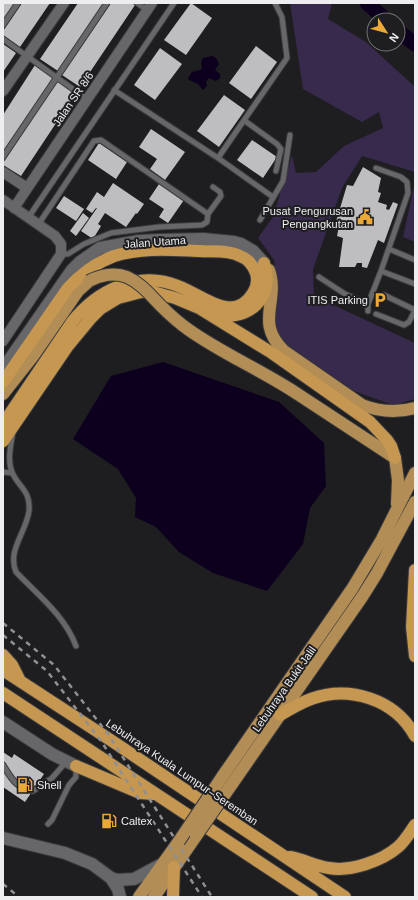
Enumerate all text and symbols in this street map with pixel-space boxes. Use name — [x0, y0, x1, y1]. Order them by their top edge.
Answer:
north arrow — [366, 12, 406, 52]
text: N — [387, 31, 401, 45]
street label: Jalan SR 8/6 — [50, 70, 96, 128]
place label: Pusat Pengurusan Pengangkutan — [262, 205, 353, 230]
public building icon: Pusat Pengurusan Pengangkutan — [356, 208, 374, 226]
street label: Jalan Utama — [124, 234, 187, 250]
parking icon: ITIS Parking — [371, 291, 389, 309]
place label: ITIS Parking — [307, 294, 368, 306]
street label: Lebuhraya Bukit Jalil — [250, 644, 318, 734]
street label: Lebuhraya Kuala Lumpur–Seremban — [104, 717, 260, 827]
fuel station icon: Shell — [16, 776, 34, 794]
place label: Shell — [37, 779, 61, 791]
fuel station icon: Caltex — [100, 812, 118, 830]
place label: Caltex — [121, 815, 153, 827]

